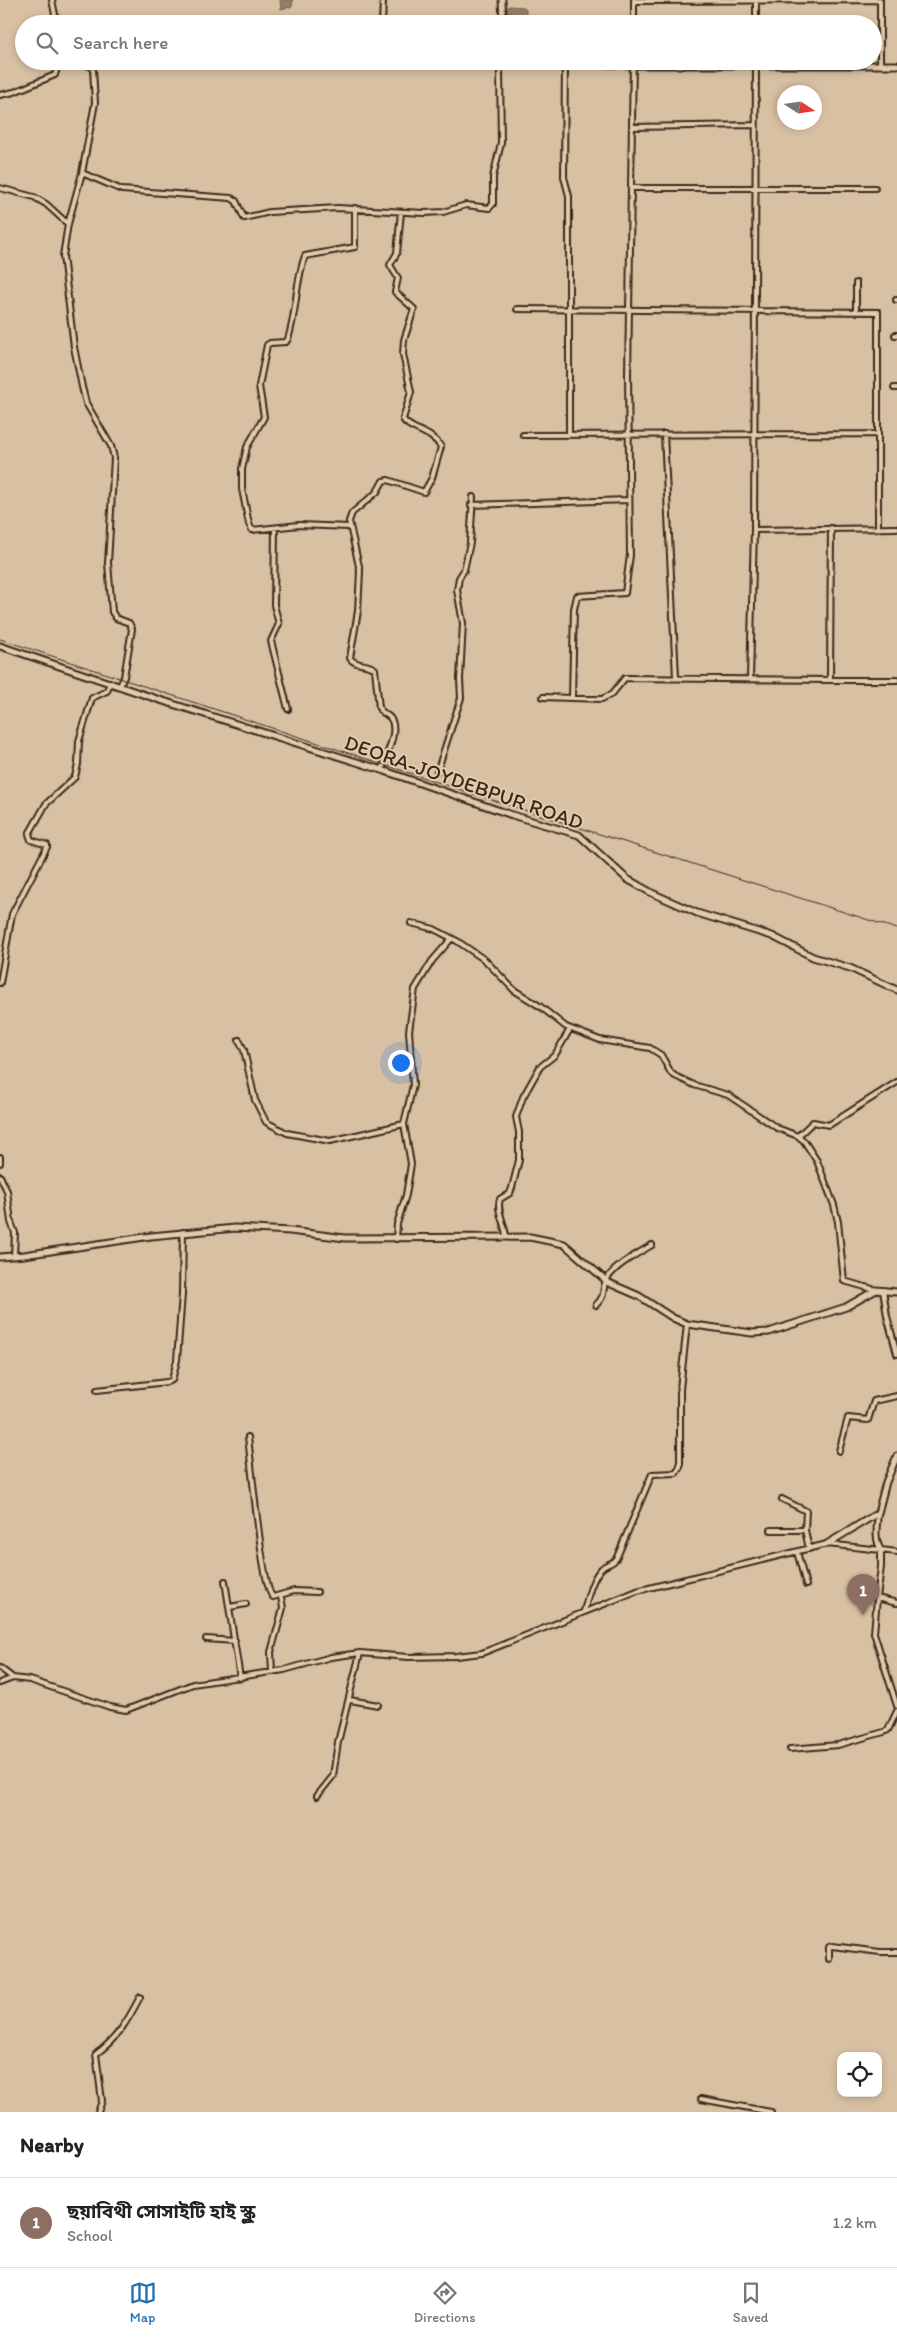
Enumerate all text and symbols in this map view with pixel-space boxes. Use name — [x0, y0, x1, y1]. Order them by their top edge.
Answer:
search box — [15, 15, 882, 70]
icon: search — [33, 29, 61, 57]
text: Search here — [73, 31, 168, 54]
north arrow — [777, 85, 822, 130]
street label: DEORA-JOYDEBPUR ROAD — [341, 729, 587, 835]
your location — [388, 1050, 414, 1076]
pin: 1 — [847, 1574, 879, 1615]
map controls — [837, 2052, 882, 2097]
button: locate — [837, 2052, 882, 2097]
text: Nearby — [20, 2132, 84, 2157]
text: ছয়াবিথী সোসাইটি হাই স্কুল — [67, 2200, 256, 2223]
text: 1 — [32, 2213, 40, 2232]
text: 1.2 km — [832, 2213, 877, 2232]
text: School — [67, 2226, 113, 2245]
tab: Map — [129, 2279, 157, 2326]
tab: Directions — [414, 2279, 475, 2326]
tab: Saved — [733, 2279, 768, 2326]

